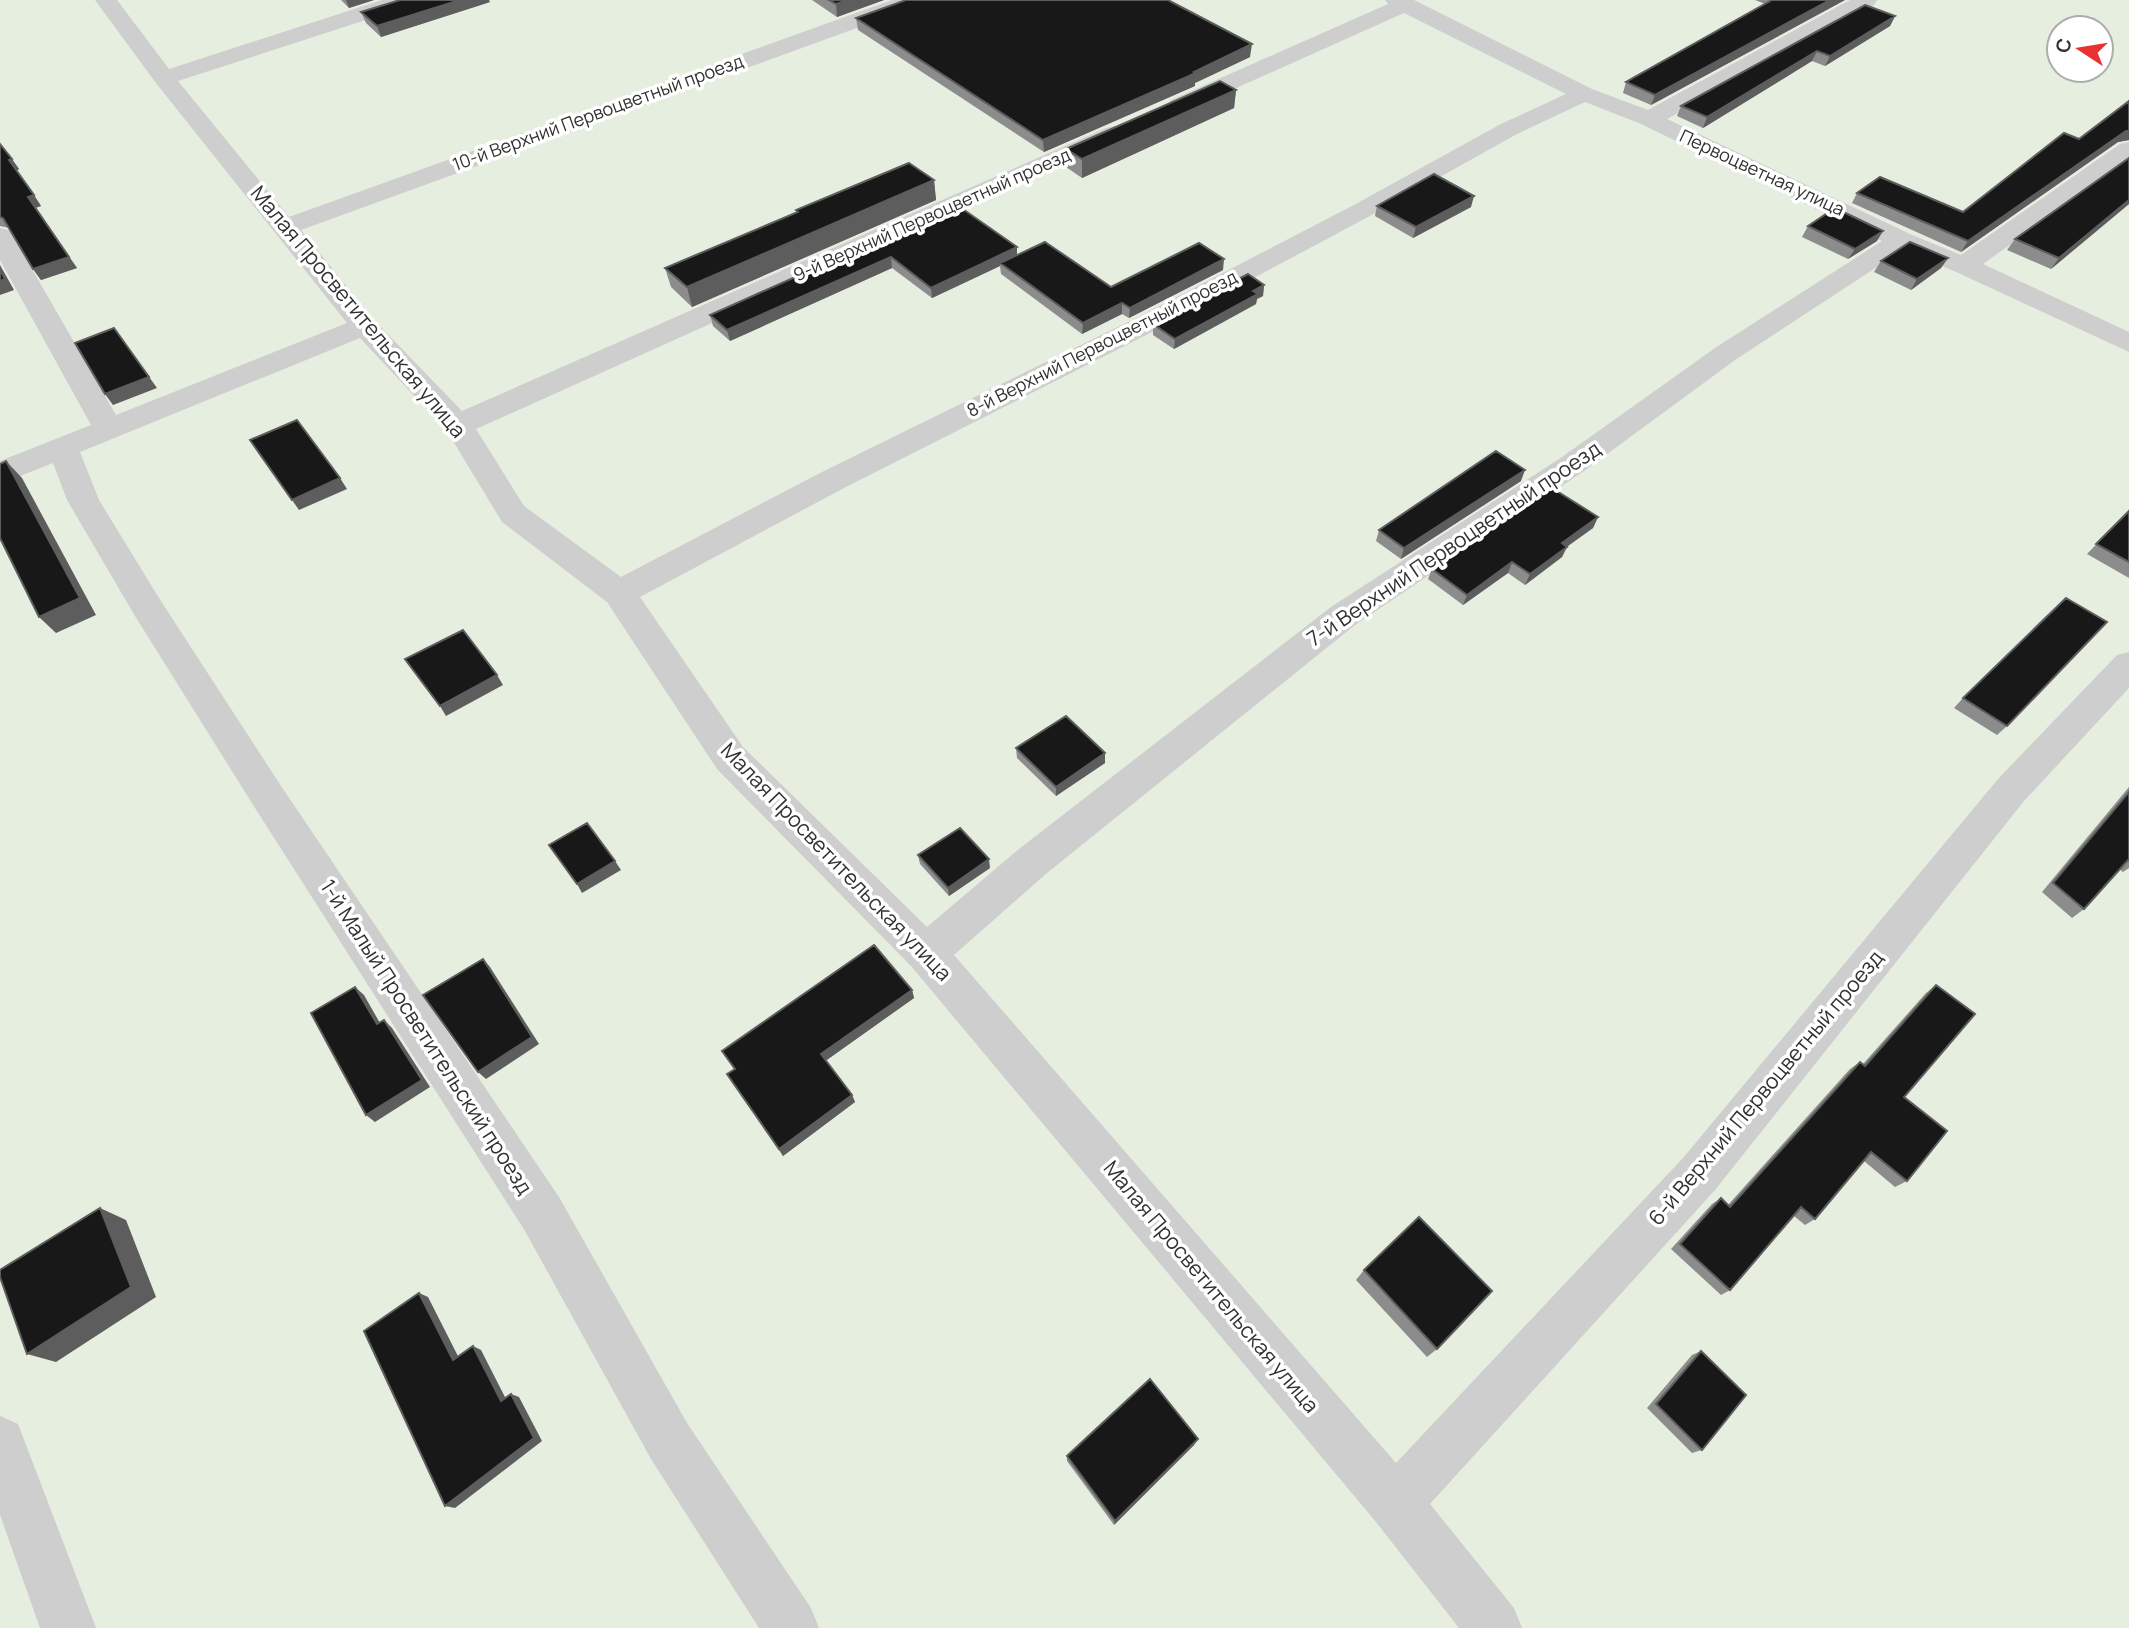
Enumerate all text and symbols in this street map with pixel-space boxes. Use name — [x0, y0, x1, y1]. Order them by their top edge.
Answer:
north arrow — [2045, 14, 2115, 84]
text: С — [2049, 36, 2078, 55]
street label: 10-й Верхний Первоцветный проезд — [449, 48, 747, 176]
street label: Первоцветная улица — [1676, 123, 1849, 221]
street label: 9-й Верхний Первоцветный проезд — [789, 142, 1074, 286]
street label: Малая Просветительская улица — [245, 179, 473, 443]
street label: 8-й Верхний Первоцветный проезд — [962, 264, 1241, 422]
street label: 7-й Верхний Первоцветный проезд — [1301, 434, 1606, 652]
street label: Малая Просветительская улица — [715, 736, 958, 986]
street label: 1-й Малый Просветительский проезд — [314, 874, 539, 1199]
street label: 6-й Верхний Первоцветный проезд — [1642, 944, 1889, 1231]
street label: Малая Просветительская улица — [1098, 1154, 1326, 1418]

